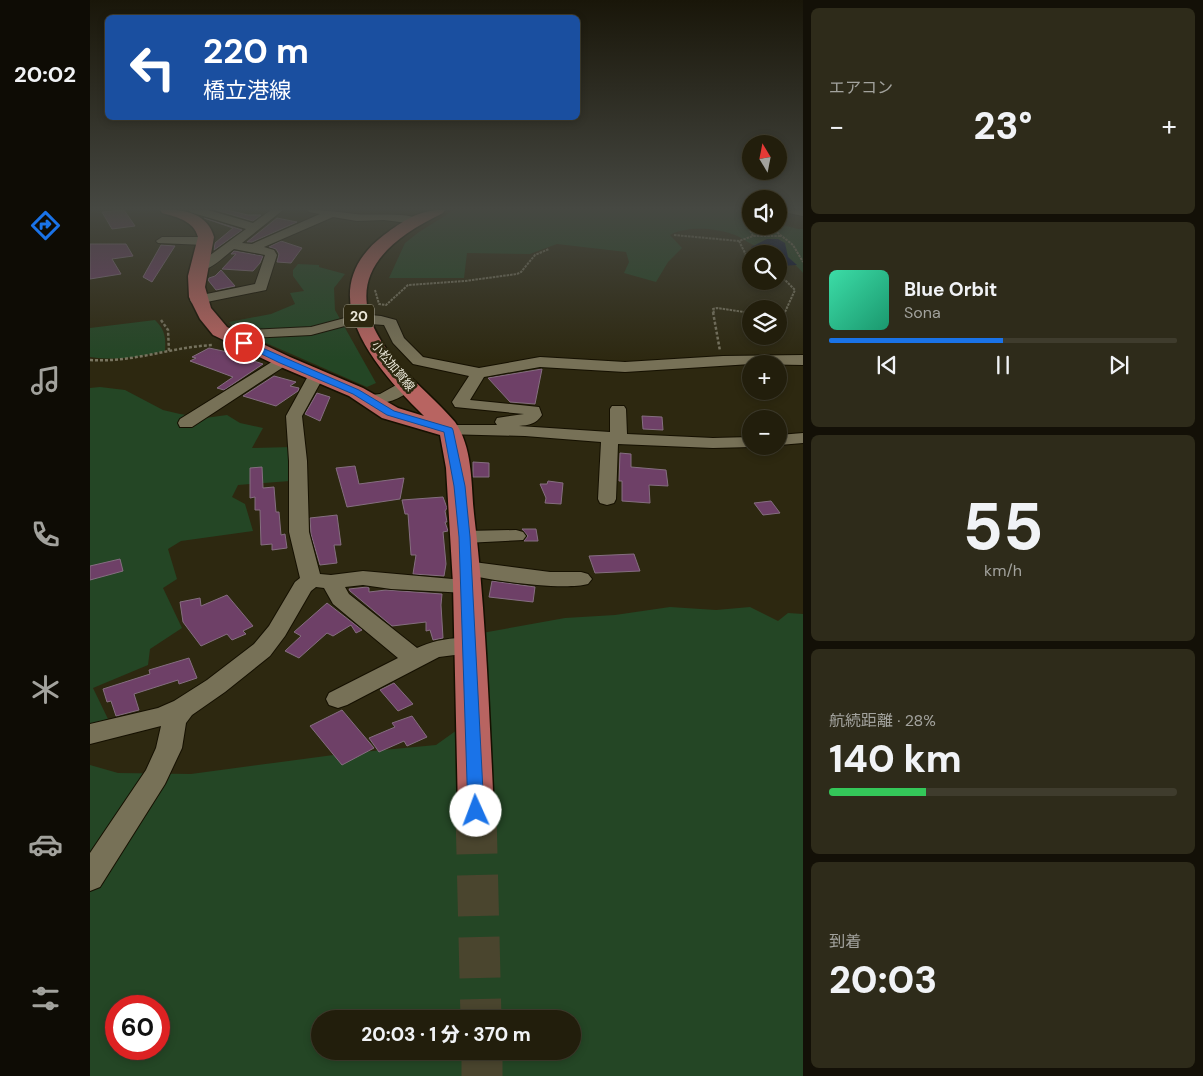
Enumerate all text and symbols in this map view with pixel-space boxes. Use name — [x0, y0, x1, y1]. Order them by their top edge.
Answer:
text: 220 m — [203, 28, 309, 74]
icon: left — [120, 35, 185, 100]
text: 20:02 — [14, 60, 76, 89]
text: 橋立港線 — [203, 76, 291, 105]
text: エアコン — [829, 77, 893, 98]
text: 23° — [974, 101, 1032, 151]
text: − — [829, 108, 844, 145]
text: + — [1162, 108, 1177, 145]
north arrow — [742, 135, 788, 180]
map controls — [742, 135, 787, 455]
button: sound — [742, 190, 787, 235]
icon: directions — [28, 208, 63, 243]
button: search — [742, 245, 787, 290]
text: Blue Orbit — [904, 277, 997, 302]
button: layers — [742, 300, 787, 345]
text: Sona — [904, 302, 941, 323]
road number: 20 — [344, 304, 374, 328]
pin — [223, 322, 265, 364]
icon: arrive — [230, 329, 258, 357]
street label: 小松加賀線 — [368, 338, 418, 394]
icon: previous — [873, 351, 901, 379]
icon: pause — [989, 351, 1017, 379]
icon: next — [1105, 351, 1133, 379]
button: + — [742, 355, 787, 400]
icon: music — [28, 363, 63, 398]
button: − — [742, 410, 787, 455]
text: 55 — [963, 485, 1043, 569]
icon: phone — [28, 517, 63, 552]
text: km/h — [984, 560, 1022, 581]
icon: climate — [28, 672, 63, 707]
text: 航続距離 · 28% — [829, 710, 936, 731]
text: 140 km — [829, 734, 962, 784]
position arrow — [449, 784, 501, 836]
icon: car — [28, 827, 63, 862]
text: 到着 — [829, 931, 861, 952]
text: 20:03 — [829, 955, 937, 1005]
icon: filters — [28, 981, 63, 1016]
speed limit sign: 60 — [105, 995, 170, 1060]
text: 20:03 · 1 分 · 370 m — [361, 1022, 531, 1047]

